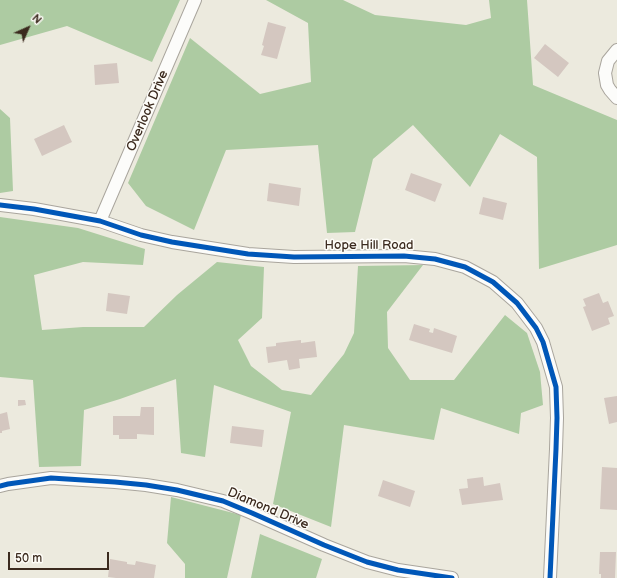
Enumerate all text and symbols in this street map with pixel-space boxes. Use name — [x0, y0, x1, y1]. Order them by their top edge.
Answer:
north arrow — [8, 8, 48, 48]
text: N — [29, 12, 44, 27]
street label: Overlook Drive — [124, 68, 172, 154]
street label: Hope Hill Road — [325, 238, 413, 254]
street label: Diamond Drive — [225, 485, 311, 533]
scale bar — [10, 544, 111, 570]
text: 50 m — [15, 551, 42, 566]

